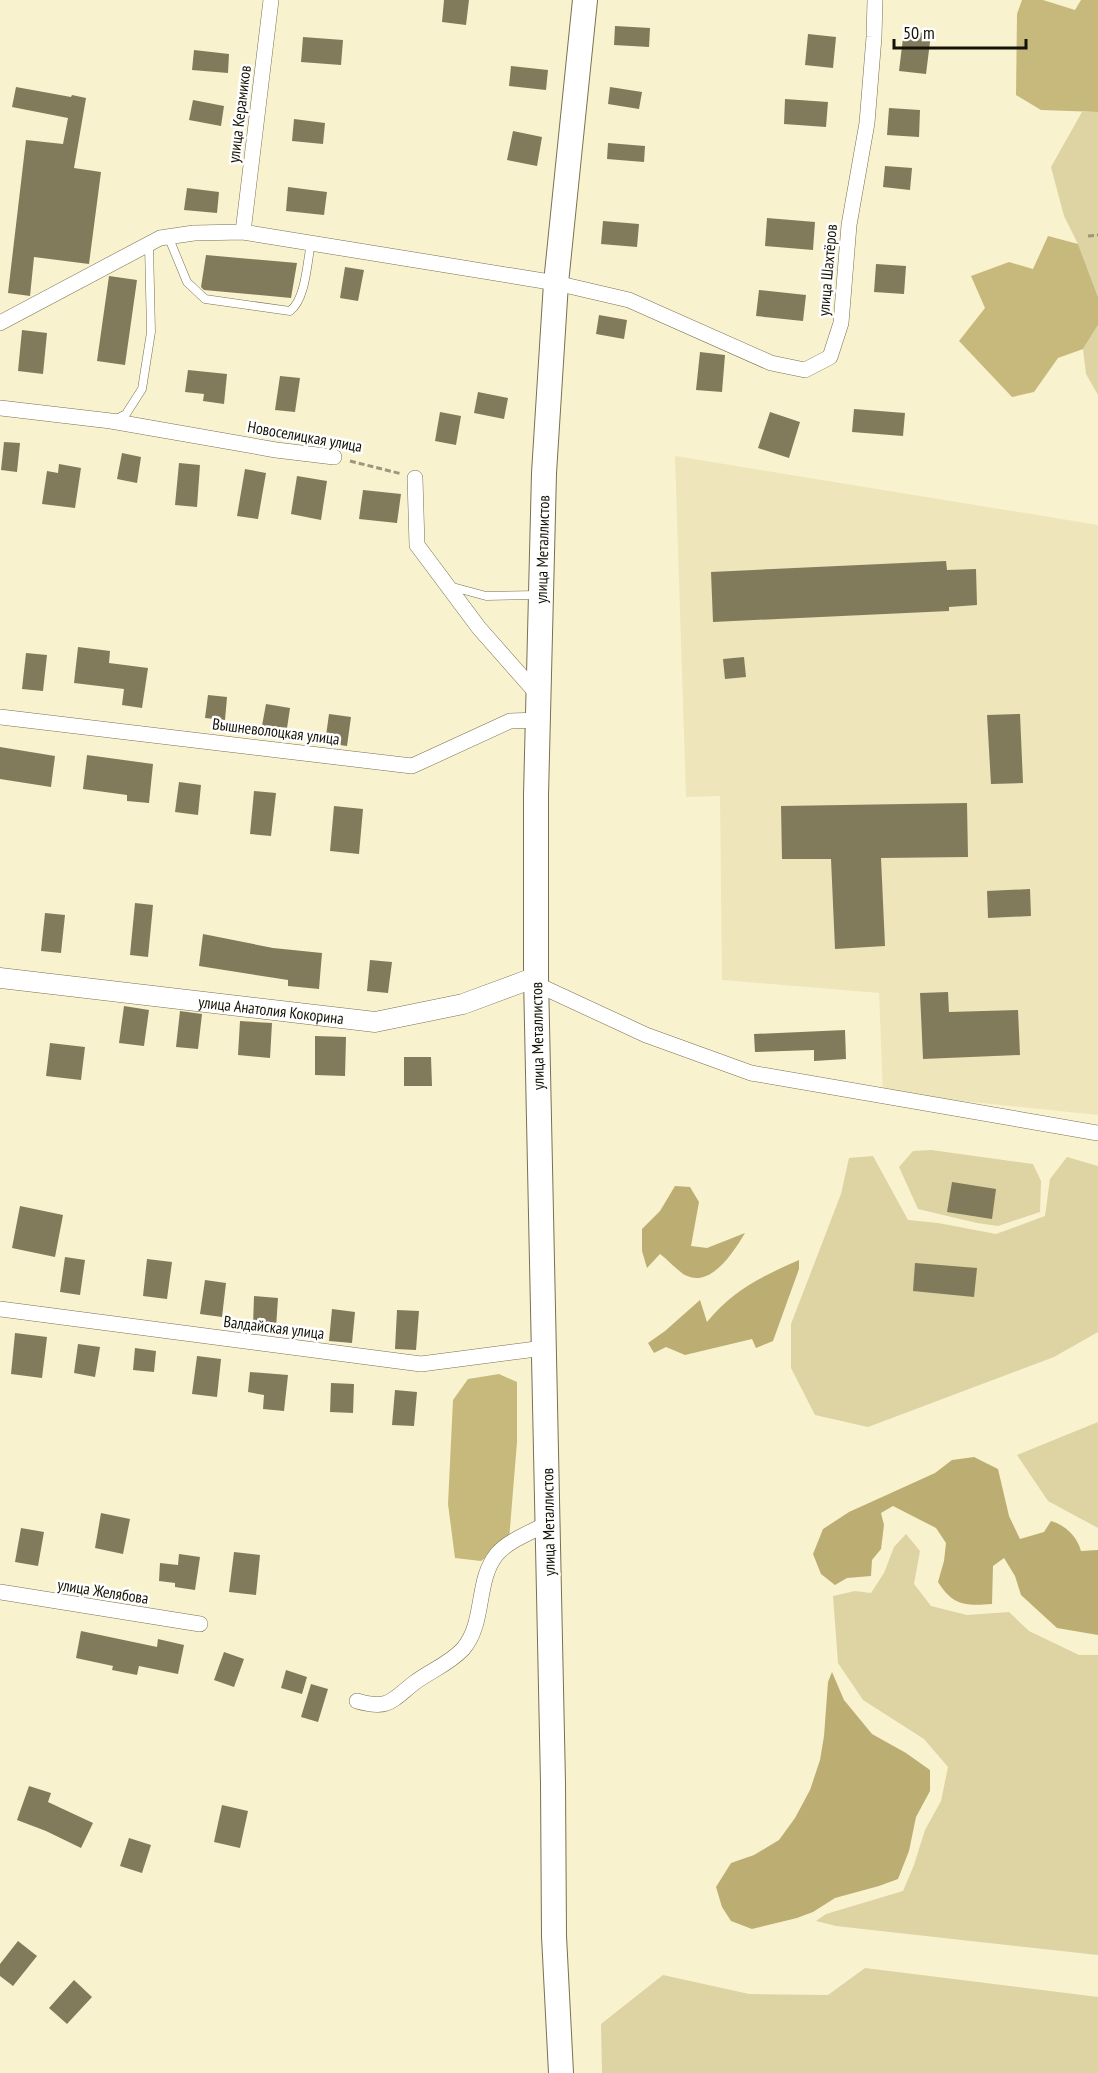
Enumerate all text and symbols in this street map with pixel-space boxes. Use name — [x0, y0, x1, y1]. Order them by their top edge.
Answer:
scale bar — [894, 12, 1026, 50]
text: 50 m — [903, 21, 935, 44]
street label: улица Керамиков — [223, 64, 255, 164]
street label: улица Шахтёров — [813, 223, 841, 317]
street label: Новоселицкая улица — [246, 416, 364, 456]
street label: улица Металлистов — [531, 495, 553, 604]
street label: Вышневолоцкая улица — [211, 713, 341, 749]
street label: улица Металлистов — [526, 982, 548, 1090]
street label: улица Анатолия Кокорина — [197, 991, 345, 1028]
street label: Валдайская улица — [222, 1311, 326, 1343]
street label: улица Металлистов — [537, 1468, 559, 1576]
street label: улица Желябова — [56, 1574, 150, 1608]

